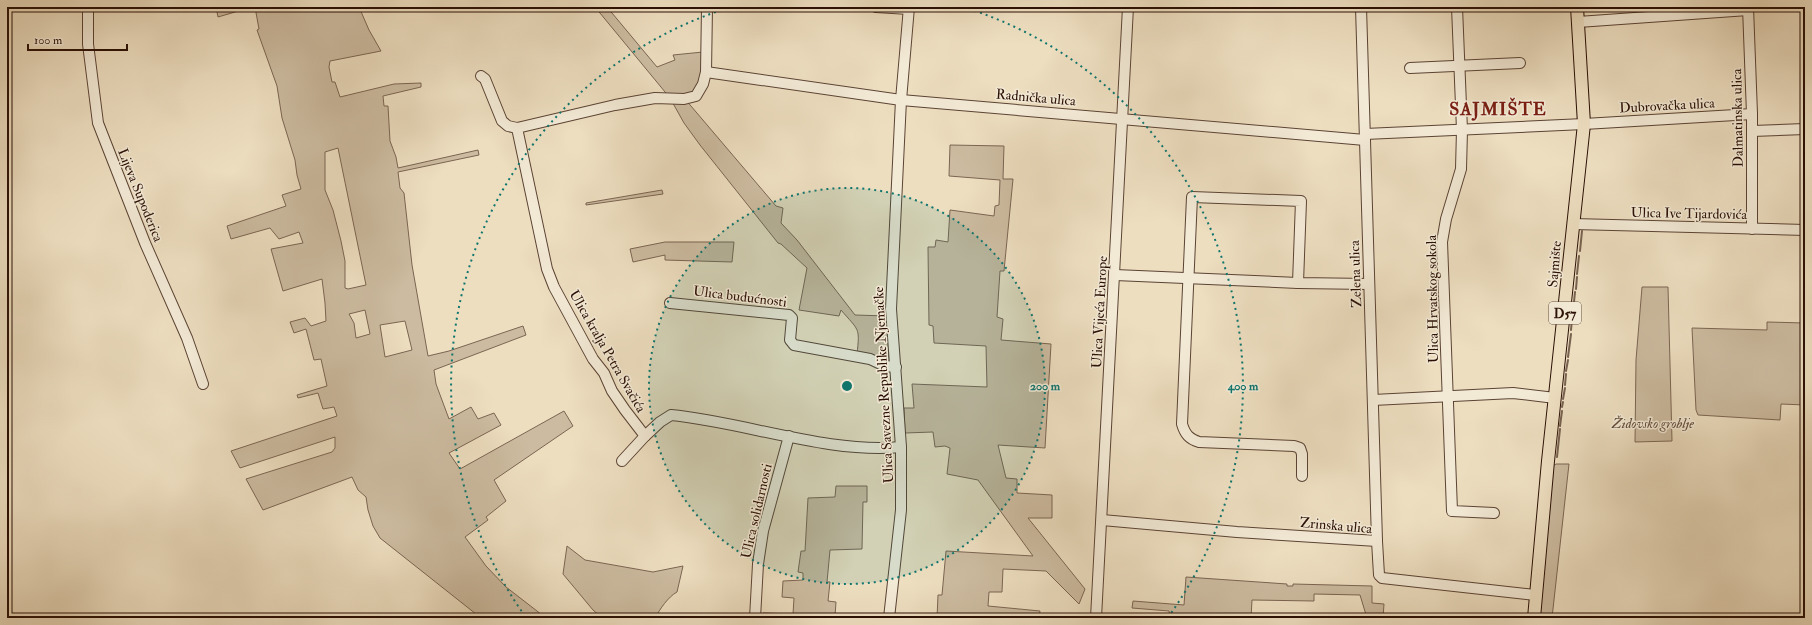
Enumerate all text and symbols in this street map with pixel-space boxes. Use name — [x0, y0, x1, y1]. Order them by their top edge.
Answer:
scale bar — [28, 26, 127, 52]
text: 100 m — [34, 33, 63, 48]
street label: Dalmatinska ulica — [1728, 68, 1747, 168]
street label: Radnička ulica — [995, 86, 1077, 109]
street label: Dubrovačka ulica — [1619, 94, 1716, 116]
district label: SAJMIŠTE — [1449, 97, 1547, 121]
street label: Lijeva Supoderica — [113, 146, 167, 245]
street label: Ulica Ive Tijardovića — [1631, 204, 1747, 223]
street label: Ulica Hrvatskog sokola — [1423, 235, 1442, 363]
street label: Zelena ulica — [1346, 240, 1365, 308]
street label: Sajmište — [1544, 240, 1565, 288]
street label: Ulica Vijeća Europe — [1088, 255, 1112, 369]
street label: Ulica budućnosti — [692, 282, 788, 311]
street label: Ulica Savezne Republike Njemačke — [870, 286, 898, 484]
street label: Ulica kralja Petra Svačića — [566, 287, 650, 416]
road number: D57 — [1549, 302, 1581, 324]
centre of rings — [840, 379, 854, 393]
text: 200 m — [1030, 379, 1061, 394]
text: 400 m — [1227, 379, 1259, 394]
park label: Židovsko groblje — [1611, 415, 1694, 432]
street label: Ulica solidarnosti — [737, 462, 776, 560]
street label: Zrinska ulica — [1299, 514, 1373, 537]

